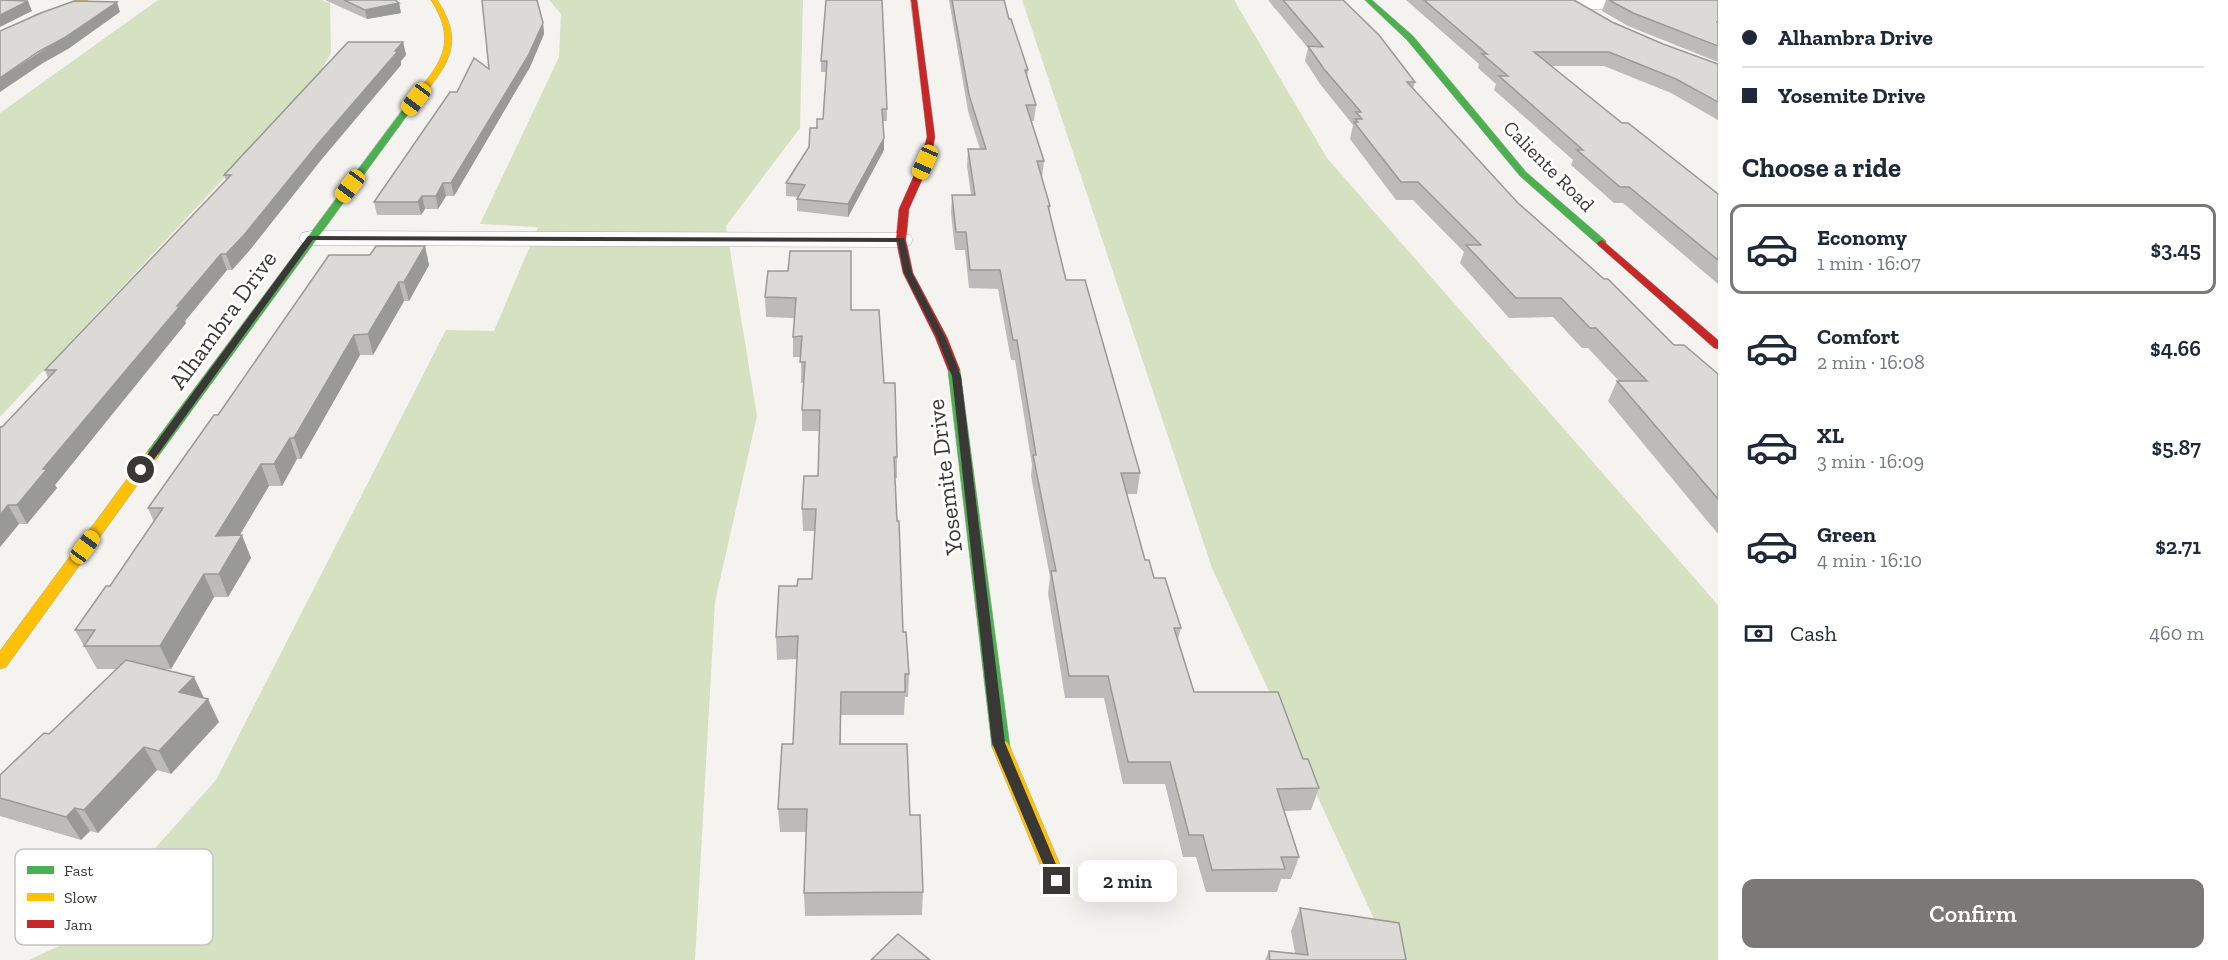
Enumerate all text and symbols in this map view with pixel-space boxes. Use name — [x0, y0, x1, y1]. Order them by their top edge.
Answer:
text: Alhambra Drive — [1778, 24, 1933, 51]
car — [398, 79, 434, 119]
text: Yosemite Drive — [1778, 82, 1925, 109]
street label: Caliente Road — [1499, 116, 1599, 216]
car — [909, 142, 941, 182]
text: Choose a ride — [1742, 152, 1901, 184]
car — [332, 166, 368, 206]
icon: car — [1745, 222, 1799, 276]
text: Economy — [1817, 224, 1907, 251]
text: $3.45 — [2150, 236, 2201, 263]
street label: Alhambra Drive — [163, 245, 283, 395]
text: 1 min · 16:07 — [1817, 251, 1921, 275]
icon: car — [1745, 321, 1799, 375]
text: Comfort — [1817, 323, 1899, 350]
text: $4.66 — [2150, 335, 2201, 362]
text: 2 min · 16:08 — [1817, 350, 1925, 374]
street label: Yosemite Drive — [921, 398, 969, 558]
icon: car — [1745, 420, 1799, 474]
text: XL — [1817, 422, 1844, 449]
text: $5.87 — [2152, 434, 2201, 461]
text: 3 min · 16:09 — [1817, 449, 1924, 473]
route start — [127, 456, 154, 483]
icon: car — [1745, 519, 1799, 573]
text: Green — [1817, 521, 1876, 548]
car — [67, 527, 103, 567]
text: $2.71 — [2155, 533, 2201, 560]
text: 4 min · 16:10 — [1817, 548, 1922, 572]
icon: cash — [1742, 617, 1775, 650]
text: Cash — [1790, 620, 1837, 647]
text: 460 m — [2149, 621, 2204, 645]
legend — [15, 849, 213, 945]
callout: 2 min — [1078, 860, 1177, 902]
text: Fast — [64, 861, 93, 880]
route end — [1043, 867, 1070, 894]
text: 2 min — [1103, 869, 1152, 893]
button: Confirm — [1742, 879, 2204, 948]
text: Slow — [64, 888, 98, 907]
text: Jam — [64, 915, 93, 934]

